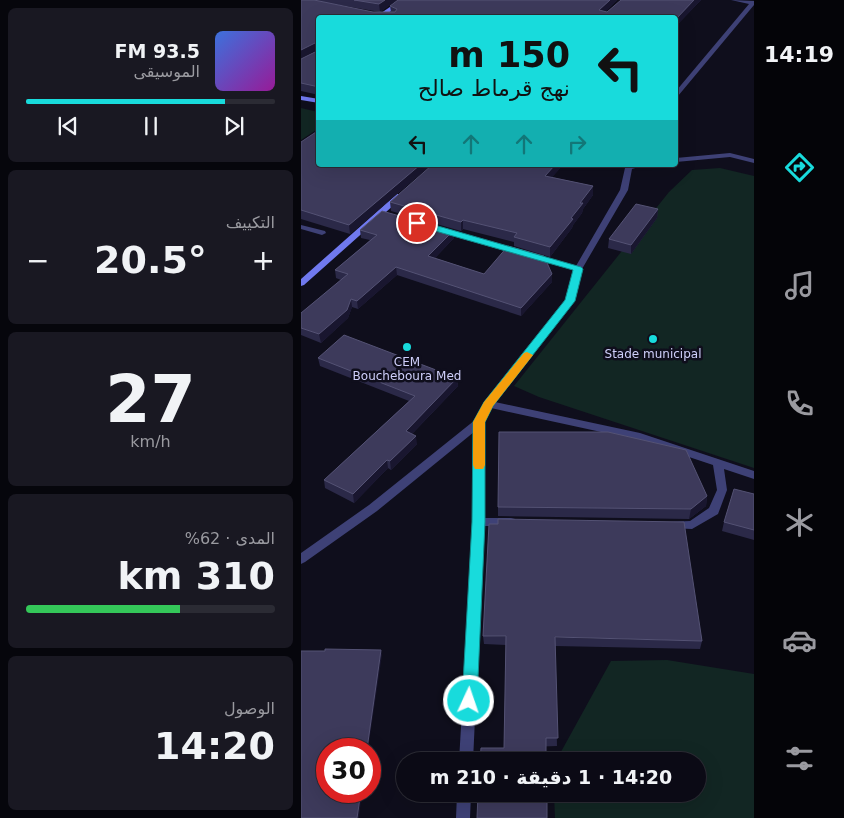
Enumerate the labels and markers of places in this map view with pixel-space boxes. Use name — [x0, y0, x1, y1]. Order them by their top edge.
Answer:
pin — [396, 202, 438, 244]
marker: Stade municipal — [647, 333, 659, 345]
marker: CEM Boucheboura Med — [401, 341, 413, 353]
place label: Stade municipal — [605, 347, 701, 361]
place label: CEM Boucheboura Med — [353, 355, 461, 383]

